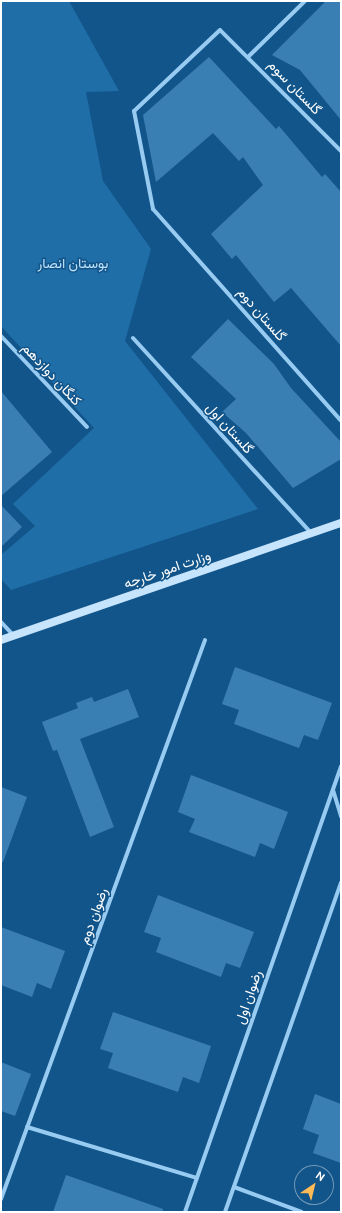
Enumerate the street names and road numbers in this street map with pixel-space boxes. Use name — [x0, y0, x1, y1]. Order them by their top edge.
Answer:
street label: گلستان سوم — [265, 56, 325, 118]
street label: گلستان دوم — [234, 284, 290, 344]
street label: کنگان دوازدهم — [19, 339, 85, 409]
street label: گلستان اول — [203, 399, 257, 457]
street label: وزارت امور خارجه — [121, 546, 213, 592]
street label: رضوان دوم — [75, 885, 111, 947]
street label: رضوان اول — [231, 968, 265, 1026]

